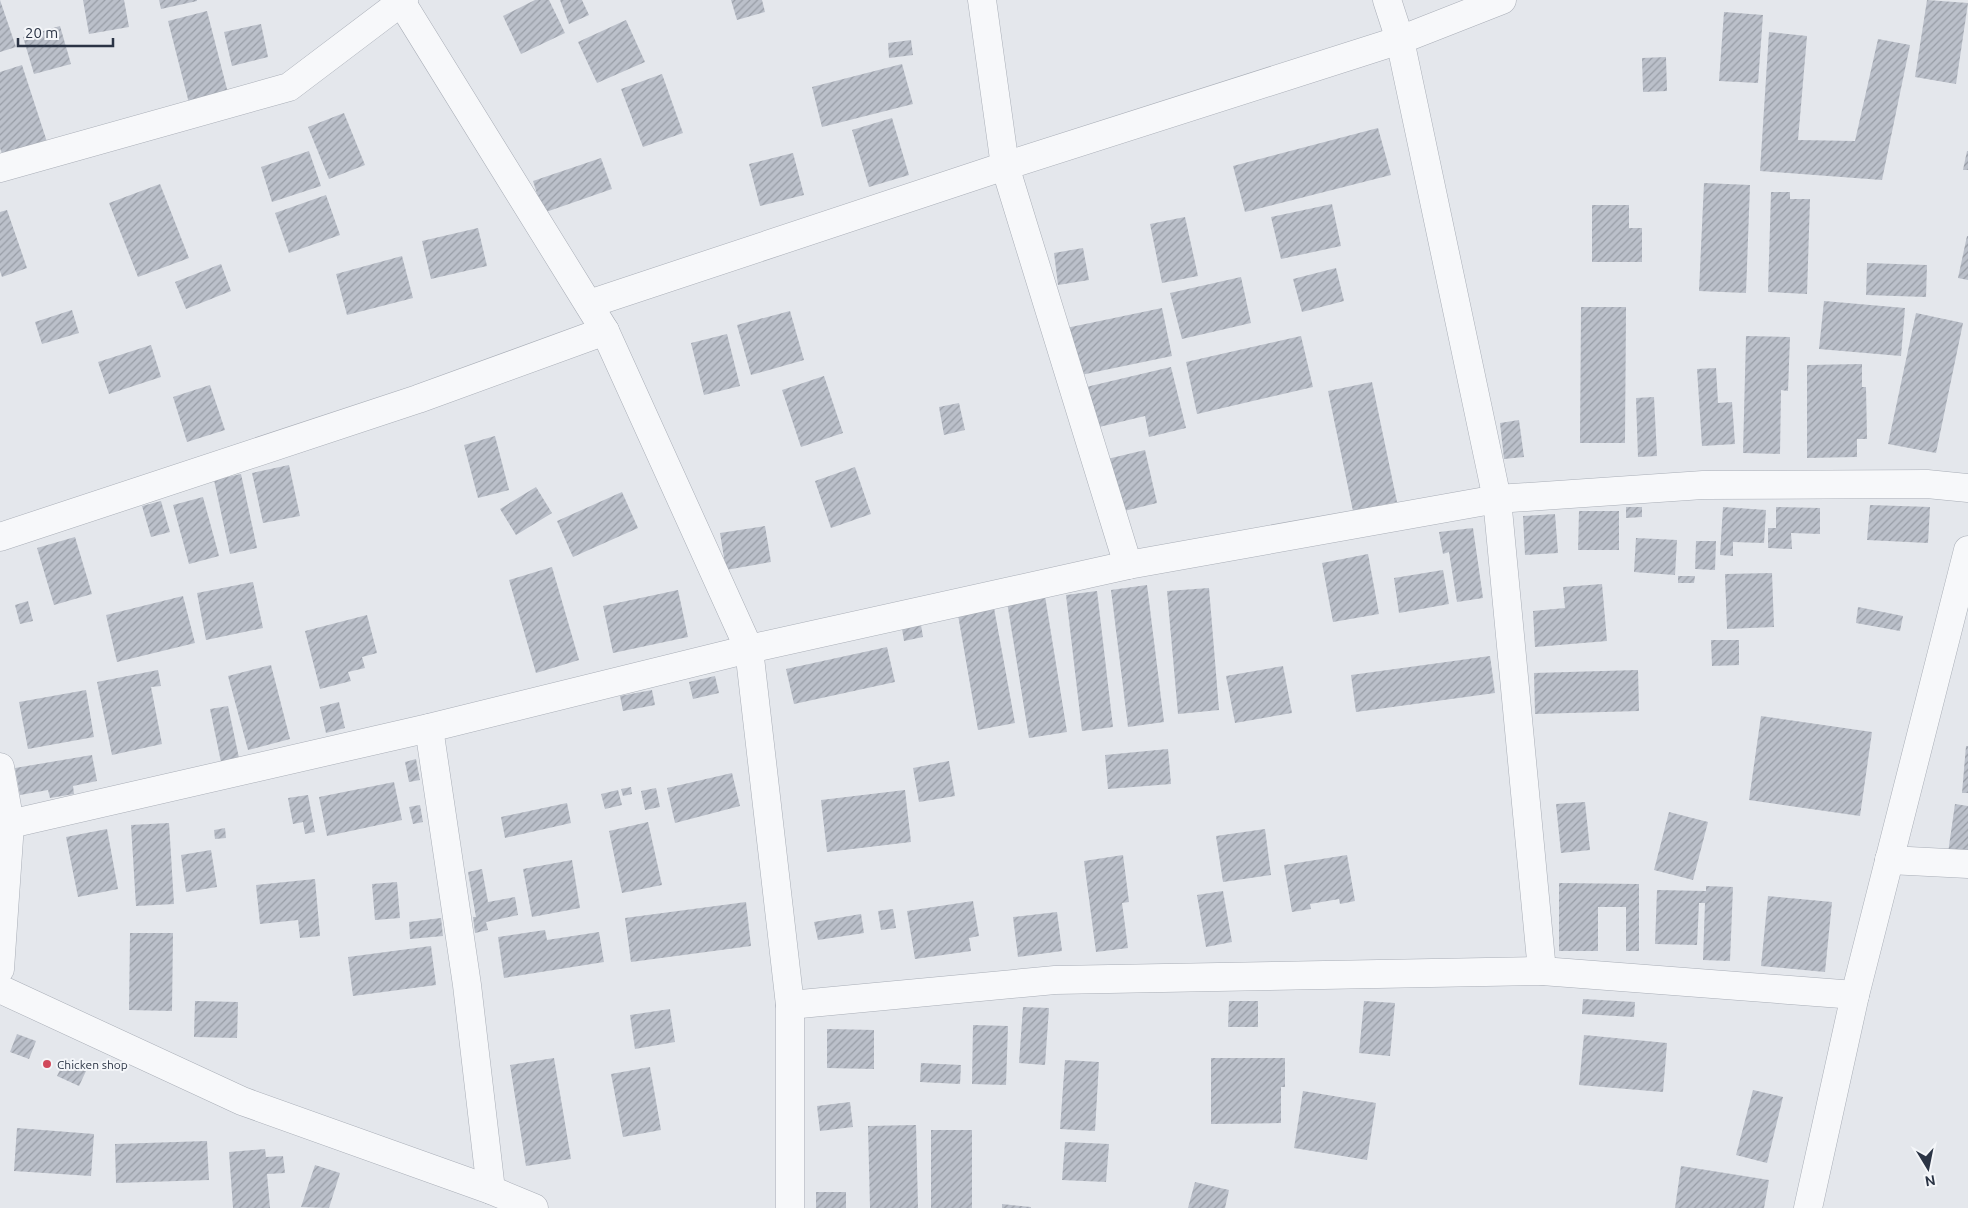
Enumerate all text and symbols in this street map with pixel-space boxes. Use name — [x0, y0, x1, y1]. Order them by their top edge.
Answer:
scale bar — [18, 15, 112, 47]
text: 20 m — [25, 24, 58, 41]
marker: Chicken shop — [41, 1058, 53, 1070]
place label: Chicken shop — [57, 1058, 128, 1071]
north arrow — [1903, 1143, 1953, 1193]
text: N — [1924, 1172, 1937, 1190]

